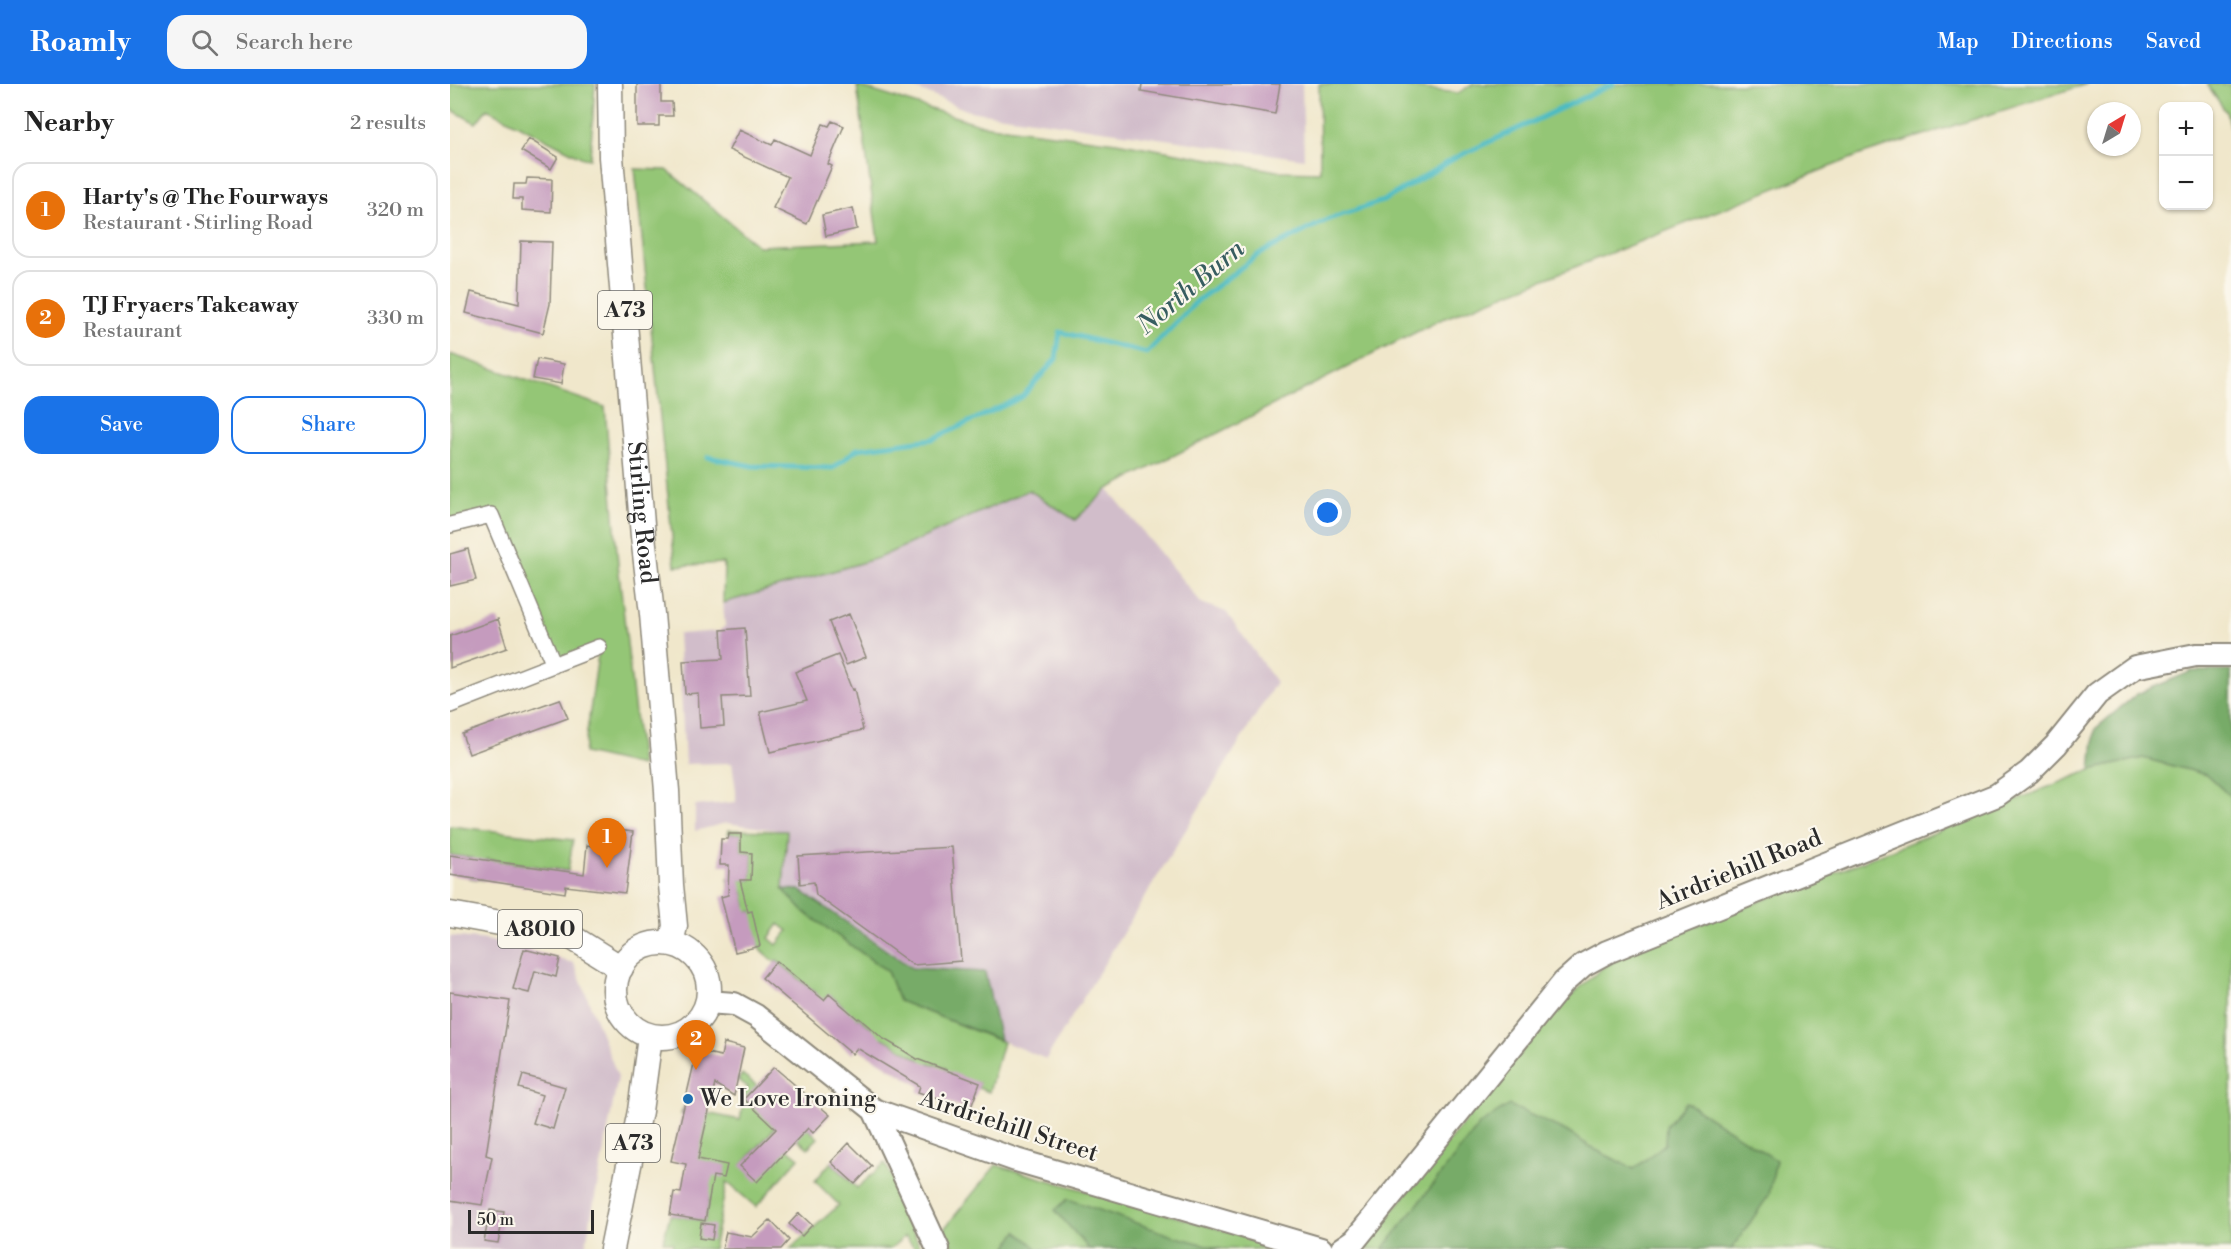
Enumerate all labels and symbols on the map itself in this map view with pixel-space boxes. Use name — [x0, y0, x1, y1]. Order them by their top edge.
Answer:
north arrow — [2087, 102, 2141, 156]
water label: North Burn — [1130, 232, 1252, 342]
road number: A73 — [598, 291, 652, 329]
street label: Stirling Road — [620, 440, 663, 586]
your location — [1313, 498, 1342, 527]
pin: 1 — [588, 818, 626, 868]
street label: Airdriehill Road — [1651, 823, 1827, 917]
road number: A8010 — [498, 910, 582, 948]
pin: 2 — [676, 1020, 716, 1070]
street label: Airdriehill Street — [915, 1083, 1102, 1169]
place label: We Love Ironing — [699, 1084, 877, 1114]
marker: We Love Ironing — [681, 1092, 695, 1106]
road number: A73 — [606, 1124, 660, 1162]
scale bar — [468, 1207, 594, 1234]

